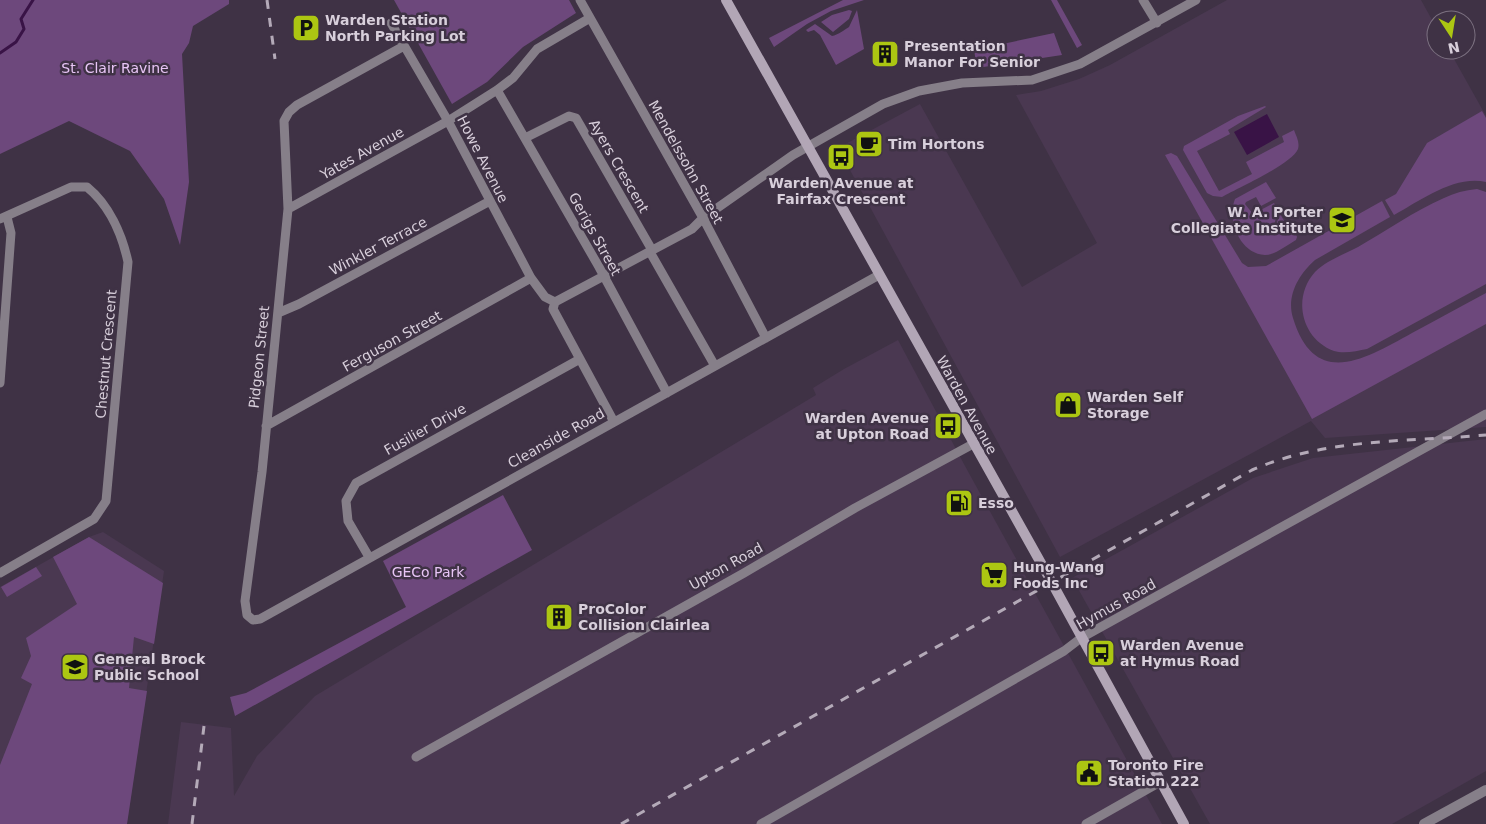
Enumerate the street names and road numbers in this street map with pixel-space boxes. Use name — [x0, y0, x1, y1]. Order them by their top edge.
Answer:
street label: Mendelssohn Street — [645, 97, 727, 227]
street label: Howe Avenue — [454, 113, 512, 205]
street label: Ayers Crescent — [586, 117, 652, 216]
street label: Yates Avenue — [317, 123, 407, 183]
street label: Gerigs Street — [566, 190, 625, 279]
street label: Winkler Terrace — [327, 214, 429, 278]
street label: Chestnut Crescent — [92, 288, 120, 419]
street label: Pidgeon Street — [246, 305, 272, 409]
street label: Ferguson Street — [340, 307, 445, 375]
street label: Warden Avenue — [933, 353, 1001, 457]
street label: Fusilier Drive — [381, 400, 469, 458]
street label: Cleanside Road — [505, 405, 607, 471]
street label: Upton Road — [686, 539, 766, 593]
street label: Hymus Road — [1074, 576, 1158, 632]

